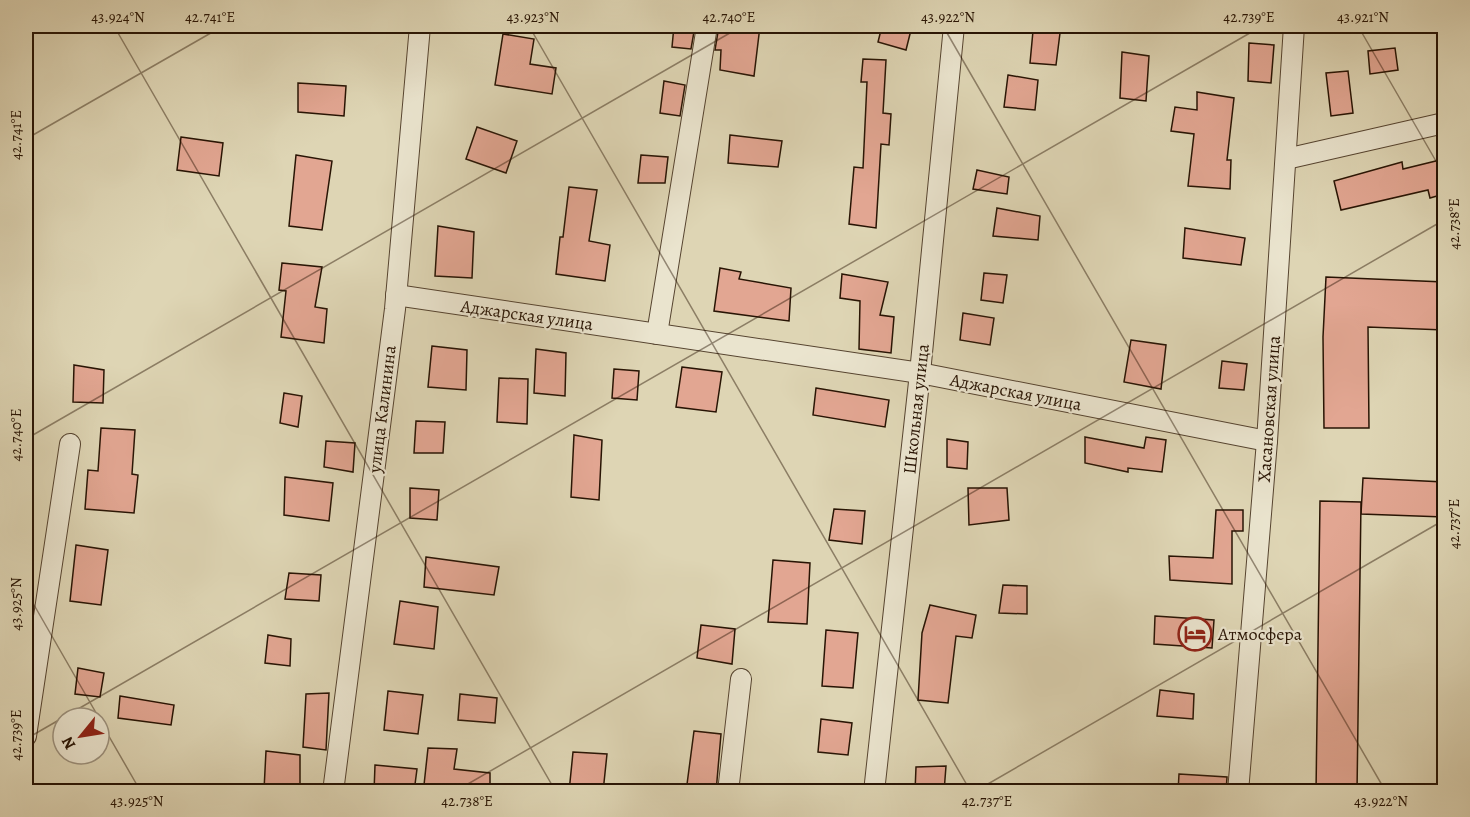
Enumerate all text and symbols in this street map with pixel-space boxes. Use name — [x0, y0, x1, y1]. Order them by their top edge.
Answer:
text: 43.924°N — [91, 7, 145, 27]
text: 42.741°E — [185, 7, 235, 27]
text: 43.923°N — [506, 7, 560, 27]
text: 42.740°E — [703, 7, 755, 27]
text: 43.922°N — [921, 7, 975, 27]
text: 42.739°E — [1223, 7, 1275, 27]
text: 43.921°N — [1337, 7, 1389, 27]
text: 42.741°E — [6, 110, 26, 160]
text: 42.738°E — [1444, 198, 1464, 250]
street label: Аджарская улица — [458, 294, 596, 336]
street label: Хасановская улица — [1252, 334, 1286, 483]
street label: Школьная улица — [897, 342, 935, 475]
street label: улица Калинина — [362, 343, 402, 475]
street label: Аджарская улица — [947, 367, 1085, 417]
text: 42.740°E — [6, 409, 26, 461]
text: 42.737°E — [1444, 499, 1464, 549]
text: 43.925°N — [6, 577, 26, 631]
hotel icon: Атмосфера — [1177, 616, 1213, 652]
place label: Атмосфера — [1217, 622, 1303, 646]
north arrow — [51, 706, 111, 766]
text: 42.739°E — [6, 709, 26, 761]
text: N — [56, 732, 81, 754]
text: 43.925°N — [110, 791, 164, 811]
text: 42.738°E — [441, 791, 493, 811]
text: 42.737°E — [962, 791, 1012, 811]
text: 43.922°N — [1354, 791, 1408, 811]

